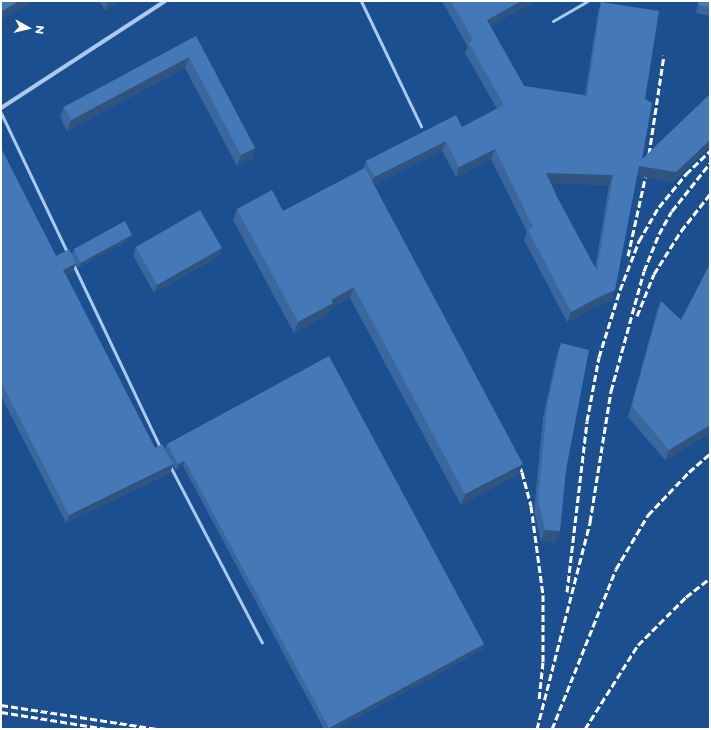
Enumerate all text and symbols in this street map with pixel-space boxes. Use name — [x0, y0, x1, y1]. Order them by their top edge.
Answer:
north arrow — [8, 8, 48, 48]
text: N — [32, 24, 47, 35]

